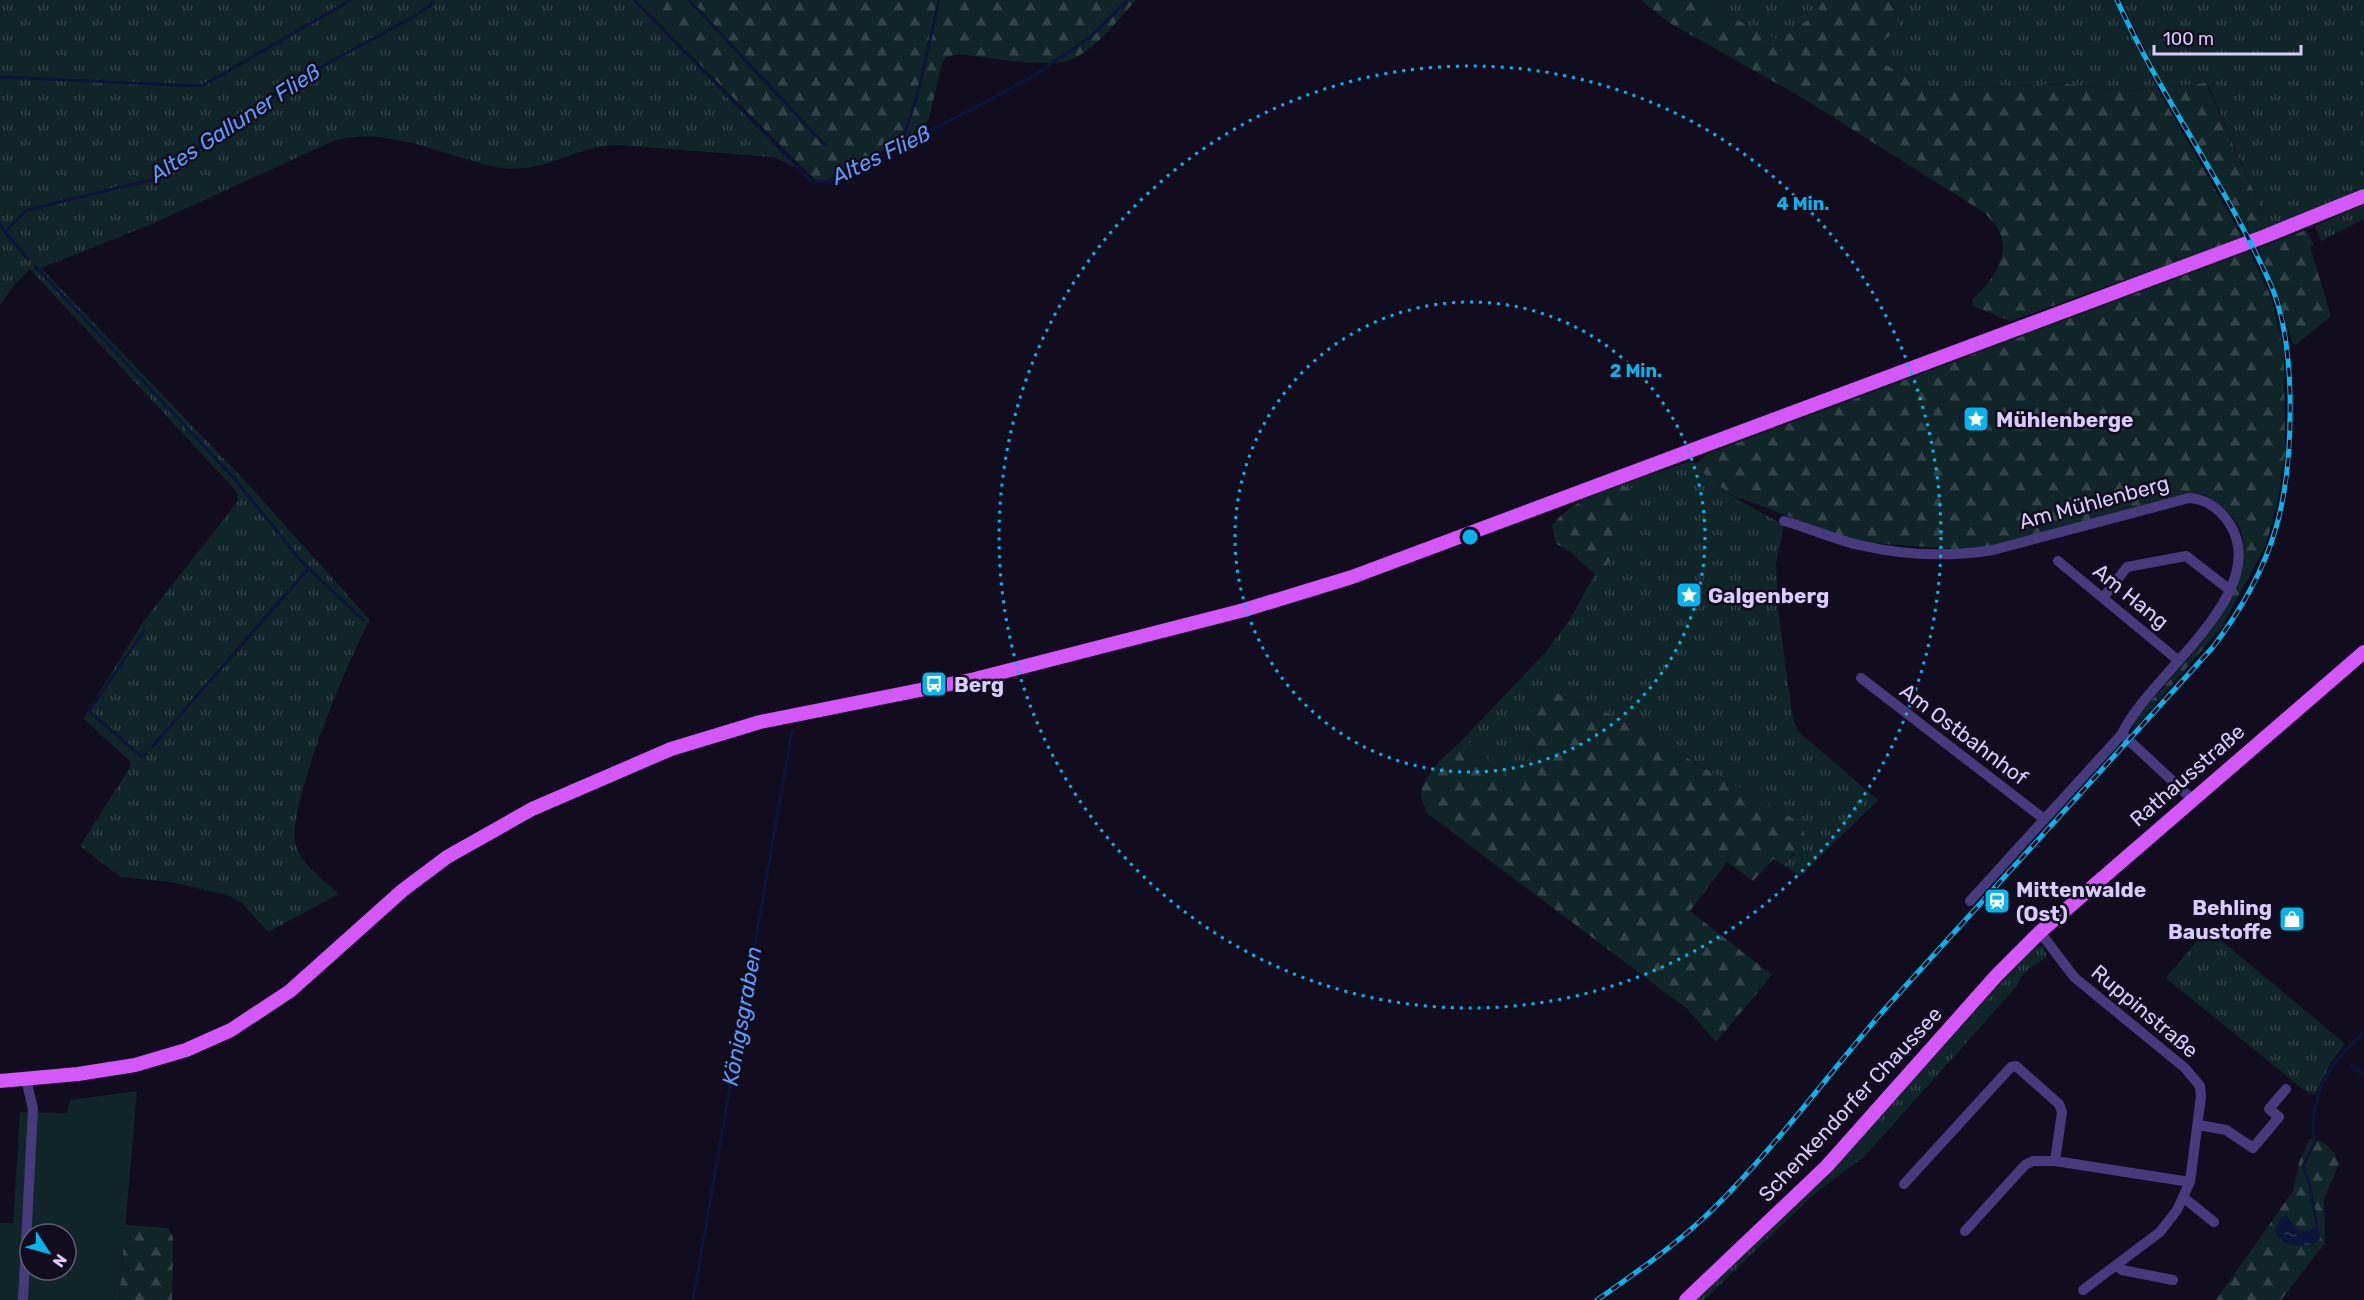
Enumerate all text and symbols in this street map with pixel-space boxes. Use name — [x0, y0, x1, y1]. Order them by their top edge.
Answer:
scale bar — [2154, 18, 2301, 56]
text: 100 m — [2163, 28, 2214, 50]
water label: Altes Galluner Fließ — [144, 58, 325, 189]
water label: Altes Fließ — [826, 120, 935, 191]
text: 4 Min. — [1777, 193, 1829, 215]
text: 2 Min. — [1610, 360, 1662, 382]
place icon: Mühlenberge — [1961, 404, 1991, 434]
place label: Mühlenberge — [1996, 407, 2133, 432]
street label: Am Mühlenberg — [2016, 470, 2172, 534]
centre of rings — [1460, 527, 1480, 547]
street label: Am Hang — [2088, 558, 2174, 634]
place icon: Galgenberg — [1674, 580, 1704, 610]
place label: Galgenberg — [1708, 583, 1829, 608]
bus stop icon: Berg — [919, 669, 949, 699]
place label: Berg — [954, 672, 1004, 697]
street label: Am Ostbahnhof — [1895, 678, 2033, 790]
street label: Rathausstraße — [2125, 718, 2249, 832]
place label: Mittenwalde (Ost) — [2016, 877, 2146, 926]
station icon: Mittenwalde (Ost) — [1982, 886, 2012, 916]
place label: Behling Baustoffe — [2168, 895, 2272, 944]
shop icon: Behling Baustoffe — [2277, 904, 2307, 934]
water label: Königsgraben — [716, 944, 768, 1088]
street label: Ruppinstraße — [2087, 959, 2203, 1063]
street label: Schenkendorfer Chaussee — [1753, 1001, 1947, 1207]
north arrow — [18, 1222, 78, 1282]
text: N — [49, 1250, 71, 1271]

